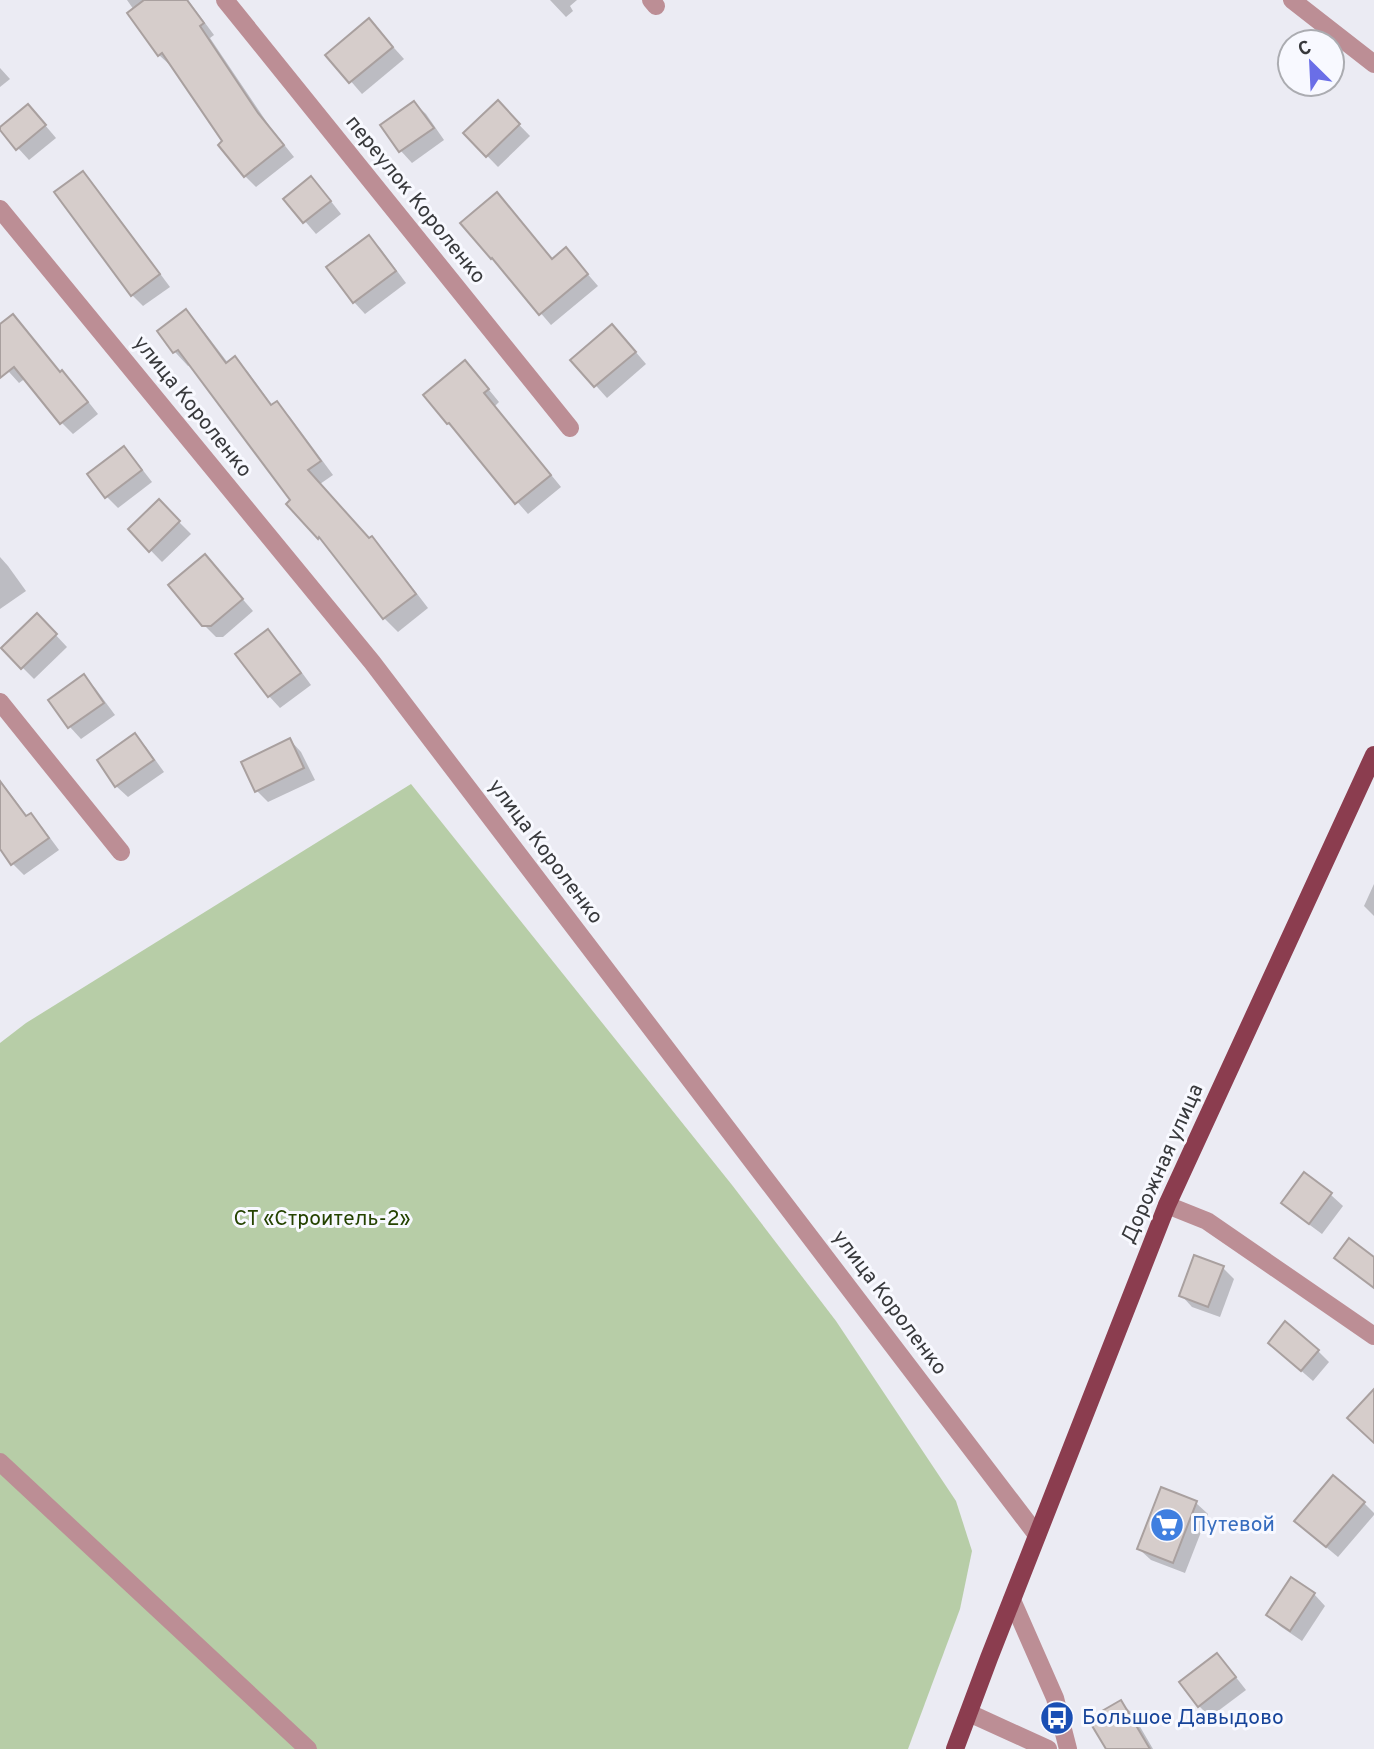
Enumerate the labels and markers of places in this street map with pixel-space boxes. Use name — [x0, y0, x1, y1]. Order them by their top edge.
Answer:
supermarket icon: Путевой — [1148, 1506, 1186, 1544]
place label: Путевой — [1192, 1512, 1275, 1539]
bus stop icon: Большое Давыдово — [1038, 1699, 1076, 1737]
place label: Большое Давыдово — [1082, 1705, 1284, 1732]

